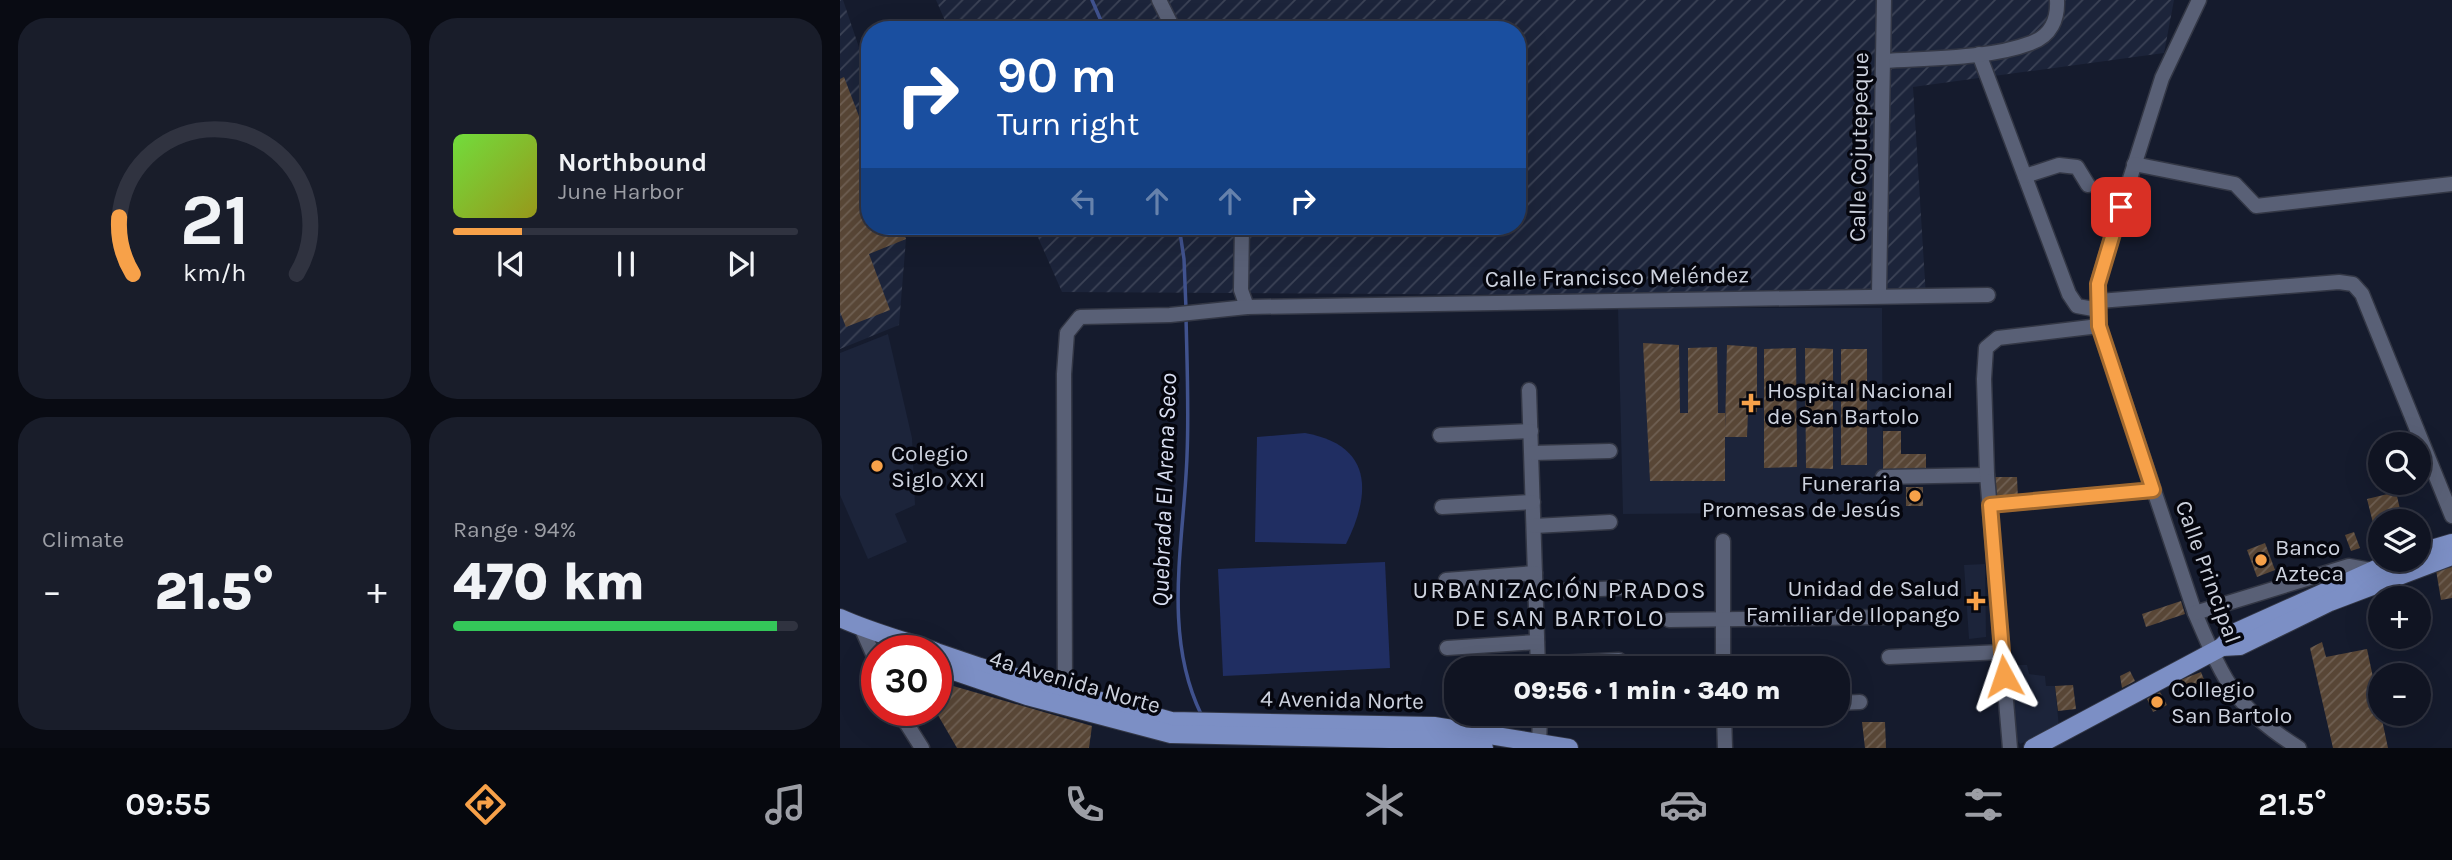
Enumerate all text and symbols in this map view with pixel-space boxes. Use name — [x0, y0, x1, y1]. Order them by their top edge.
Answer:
text: 90 m — [997, 47, 1117, 104]
icon: right — [882, 49, 973, 140]
street label: Calle Cojutepeque — [1844, 52, 1874, 242]
text: Turn right — [997, 106, 1139, 143]
text: Northbound — [558, 147, 707, 178]
pin — [2091, 177, 2151, 237]
text: 21 — [180, 178, 250, 263]
text: June Harbor — [558, 178, 683, 205]
icon: left — [1065, 182, 1103, 220]
icon: ahead — [1138, 182, 1176, 220]
icon: ahead — [1211, 182, 1249, 220]
icon: right — [1284, 182, 1322, 220]
icon: arrive — [2102, 188, 2140, 226]
icon: previous — [492, 245, 530, 283]
icon: pause — [607, 245, 645, 283]
icon: next — [722, 245, 760, 283]
text: km/h — [183, 258, 246, 287]
street label: Calle Francisco Meléndez — [1485, 261, 1749, 293]
water label: Quebrada El Arena Seco — [1146, 373, 1182, 607]
place label: Hospital Nacional de San Bartolo — [1767, 377, 1953, 430]
marker: Hospital Nacional de San Bartolo — [1741, 393, 1761, 413]
map controls — [2368, 432, 2431, 726]
button: search — [2368, 432, 2431, 495]
place label: Colegio Siglo XXI — [891, 440, 985, 493]
marker: Colegio Siglo XXI — [869, 458, 885, 474]
place label: Funeraria Promesas de Jesús — [1702, 470, 1901, 523]
marker: Funeraria Promesas de Jesús — [1907, 488, 1923, 504]
street label: Calle Principal — [2170, 497, 2246, 647]
button: layers — [2368, 509, 2431, 572]
text: Range · 94% — [453, 516, 576, 543]
text: Climate — [42, 526, 124, 553]
place label: Banco Azteca — [2275, 534, 2344, 587]
text: 470 km — [453, 551, 645, 612]
marker: Banco Azteca — [2253, 552, 2269, 568]
text: 21.5° — [154, 561, 275, 622]
text: − — [42, 569, 62, 614]
text: + — [367, 569, 387, 614]
place label: Unidad de Salud Familiar de Ilopango — [1746, 575, 1960, 628]
district label: URBANIZACIÓN PRADOS DE SAN BARTOLO — [1413, 576, 1707, 632]
button: + — [2368, 586, 2431, 649]
marker: Unidad de Salud Familiar de Ilopango — [1966, 591, 1986, 611]
speed limit sign: 30 — [861, 635, 952, 726]
position arrow — [1967, 639, 2041, 713]
street label: 4a Avenida Norte — [986, 645, 1164, 719]
button: − — [2368, 663, 2431, 726]
text: 09:56 · 1 min · 340 m — [1514, 675, 1780, 706]
place label: Collegio San Bartolo — [2171, 676, 2292, 729]
street label: 4 Avenida Norte — [1260, 685, 1424, 715]
marker: Collegio San Bartolo — [2149, 694, 2165, 710]
icon: directions — [461, 780, 510, 829]
icon: music — [761, 780, 810, 829]
icon: phone — [1060, 780, 1109, 829]
icon: climate — [1360, 780, 1409, 829]
icon: car — [1659, 780, 1708, 829]
icon: filters — [1959, 780, 2008, 829]
text: 09:55 — [125, 786, 211, 823]
text: 21.5° — [2258, 786, 2327, 823]

